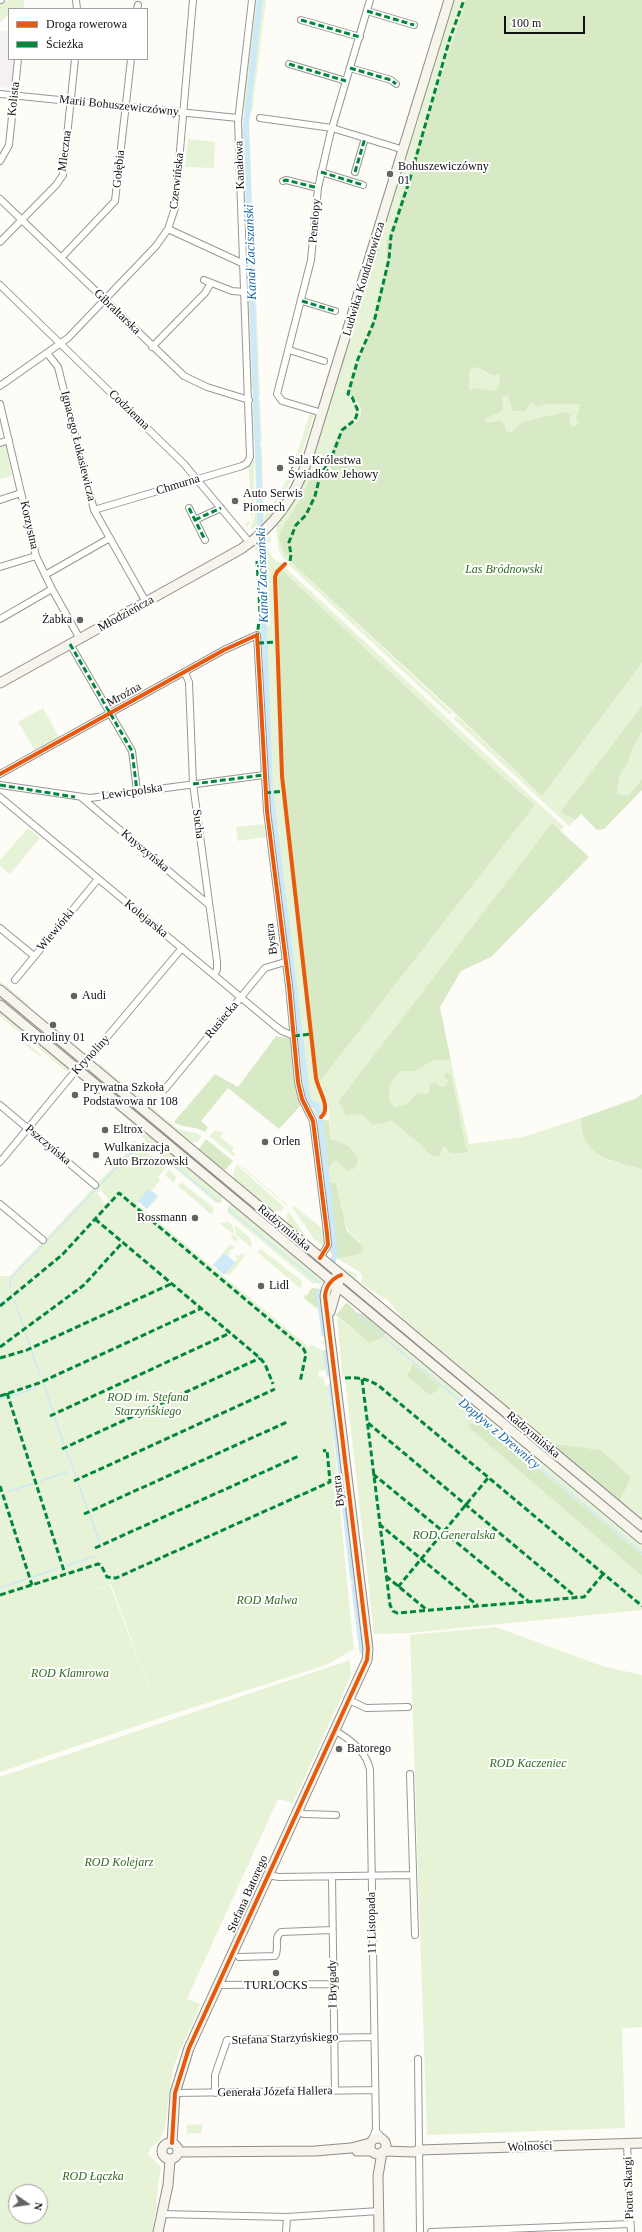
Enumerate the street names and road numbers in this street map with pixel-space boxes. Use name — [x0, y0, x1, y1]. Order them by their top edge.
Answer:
street label: Kolista — [5, 81, 23, 117]
street label: Marii Bohuszewiczówny — [58, 93, 180, 119]
street label: Mleczna — [55, 130, 75, 172]
street label: Kanałowa — [232, 140, 248, 190]
street label: Gołębia — [110, 149, 128, 189]
street label: Czerwińska — [167, 152, 187, 210]
street label: Penelopy — [306, 198, 324, 244]
street label: Ludwika Kondratowicza — [340, 220, 388, 338]
street label: Gibraltarska — [91, 286, 143, 338]
street label: Codzienna — [106, 387, 152, 433]
street label: Ignacego Łukasiewicza — [57, 389, 99, 503]
street label: Chmurna — [155, 472, 201, 498]
street label: Korzystna — [16, 499, 42, 551]
street label: Młodzieńcza — [95, 593, 157, 635]
street label: Mroźna — [104, 680, 144, 710]
street label: Lewicpolska — [101, 781, 163, 803]
street label: Sucha — [189, 809, 207, 839]
street label: Knyszyńska — [118, 827, 172, 875]
street label: Kolejarska — [121, 897, 171, 941]
street label: Wiewiórki — [34, 906, 78, 954]
street label: Bystra — [263, 923, 281, 955]
street label: Rusiecka — [202, 999, 242, 1041]
street label: Krynoliny — [69, 1032, 113, 1078]
street label: Pszczyńska — [22, 1122, 74, 1168]
street label: Radzymińska — [254, 1201, 314, 1255]
street label: Radzymińska — [503, 1408, 563, 1462]
street label: Bystra — [330, 1475, 348, 1507]
street label: Stefana Batorego — [225, 1853, 271, 1935]
street label: 11 Listopada — [364, 1892, 380, 1954]
street label: I Brygady — [325, 1960, 341, 2008]
street label: Stefana Starzyńskiego — [231, 2030, 339, 2048]
street label: Generała Józefa Hallera — [217, 2084, 333, 2100]
street label: Wolności — [507, 2139, 553, 2155]
street label: Piotra Skargi — [621, 2156, 637, 2220]

